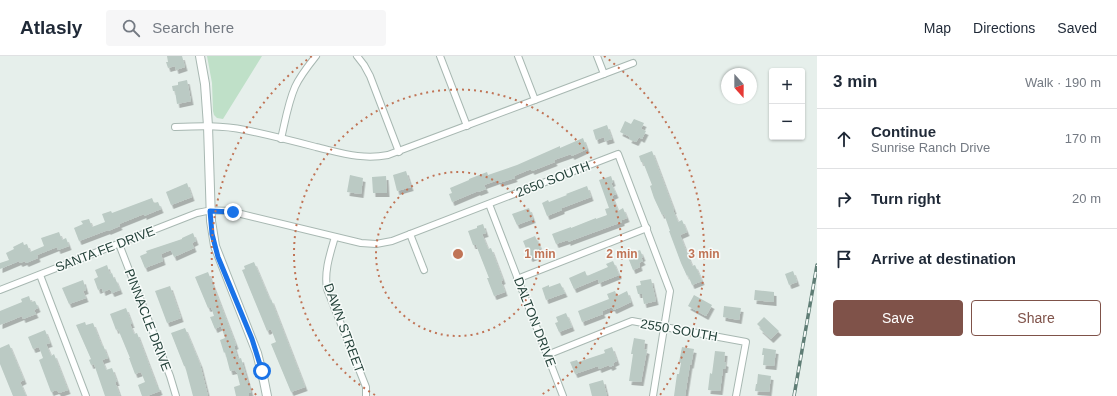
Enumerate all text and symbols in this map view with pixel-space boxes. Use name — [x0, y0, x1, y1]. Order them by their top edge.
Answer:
search box — [106, 10, 386, 46]
text: Atlasly — [20, 17, 82, 38]
icon: search — [120, 17, 142, 39]
text: Search here — [152, 19, 234, 36]
text: Map — [924, 20, 951, 36]
text: Directions — [973, 20, 1035, 36]
text: Saved — [1057, 20, 1097, 36]
north arrow — [721, 68, 757, 104]
map controls — [769, 68, 805, 140]
button: + — [769, 68, 805, 104]
text: 3 min — [833, 72, 877, 91]
text: Walk · 190 m — [1025, 75, 1101, 90]
button: − — [769, 104, 805, 140]
text: Continue — [871, 123, 936, 140]
icon: ahead — [833, 128, 855, 150]
text: 170 m — [1065, 131, 1101, 146]
text: Sunrise Ranch Drive — [871, 140, 990, 155]
street label: 2650 SOUTH — [514, 158, 592, 200]
icon: right — [833, 188, 855, 210]
text: Turn right — [871, 190, 941, 207]
text: 20 m — [1072, 191, 1101, 206]
route end — [224, 203, 242, 221]
street label: SANTA FE DRIVE — [53, 223, 157, 275]
centre of rings — [451, 247, 465, 261]
text: 1 min — [524, 247, 556, 261]
text: 2 min — [606, 247, 638, 261]
text: 3 min — [688, 247, 720, 261]
icon: arrive — [833, 248, 855, 270]
text: Arrive at destination — [871, 250, 1016, 267]
street label: PINNACLE DRIVE — [122, 267, 175, 374]
street label: DALTON DRIVE — [511, 275, 559, 369]
street label: DAWN STREET — [321, 281, 367, 375]
button: Save — [833, 300, 963, 336]
button: Share — [971, 300, 1101, 336]
street label: 2550 SOUTH — [639, 316, 719, 344]
route start — [253, 362, 271, 380]

